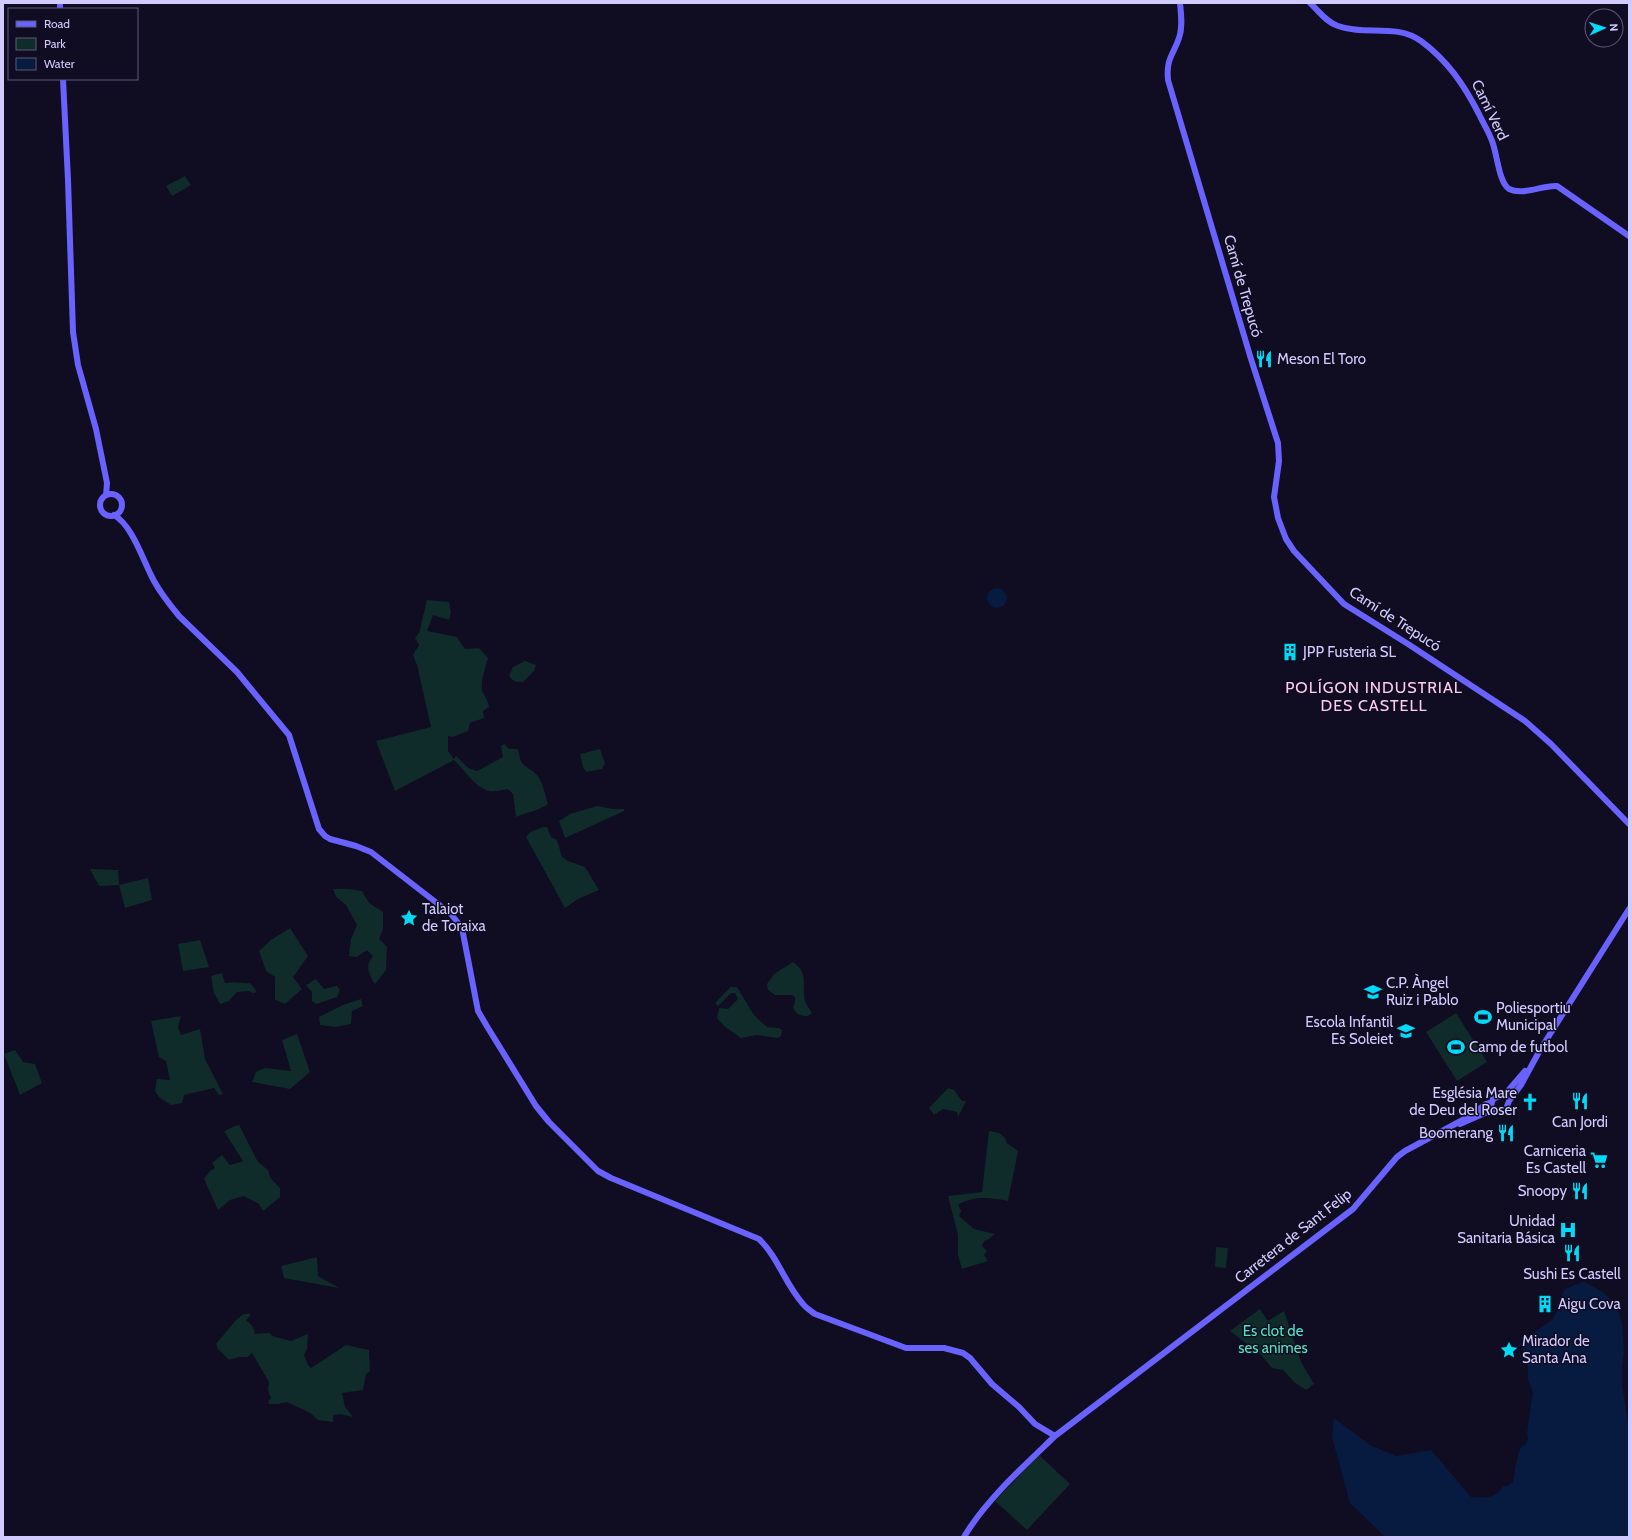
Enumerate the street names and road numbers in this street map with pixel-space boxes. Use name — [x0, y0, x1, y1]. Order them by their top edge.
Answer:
street label: Camí Verd — [1468, 77, 1512, 143]
street label: Camí de Trepucó — [1220, 233, 1266, 339]
street label: Camí de Trepucó — [1346, 583, 1444, 655]
street label: Carretera de Sant Felip — [1231, 1185, 1355, 1287]

